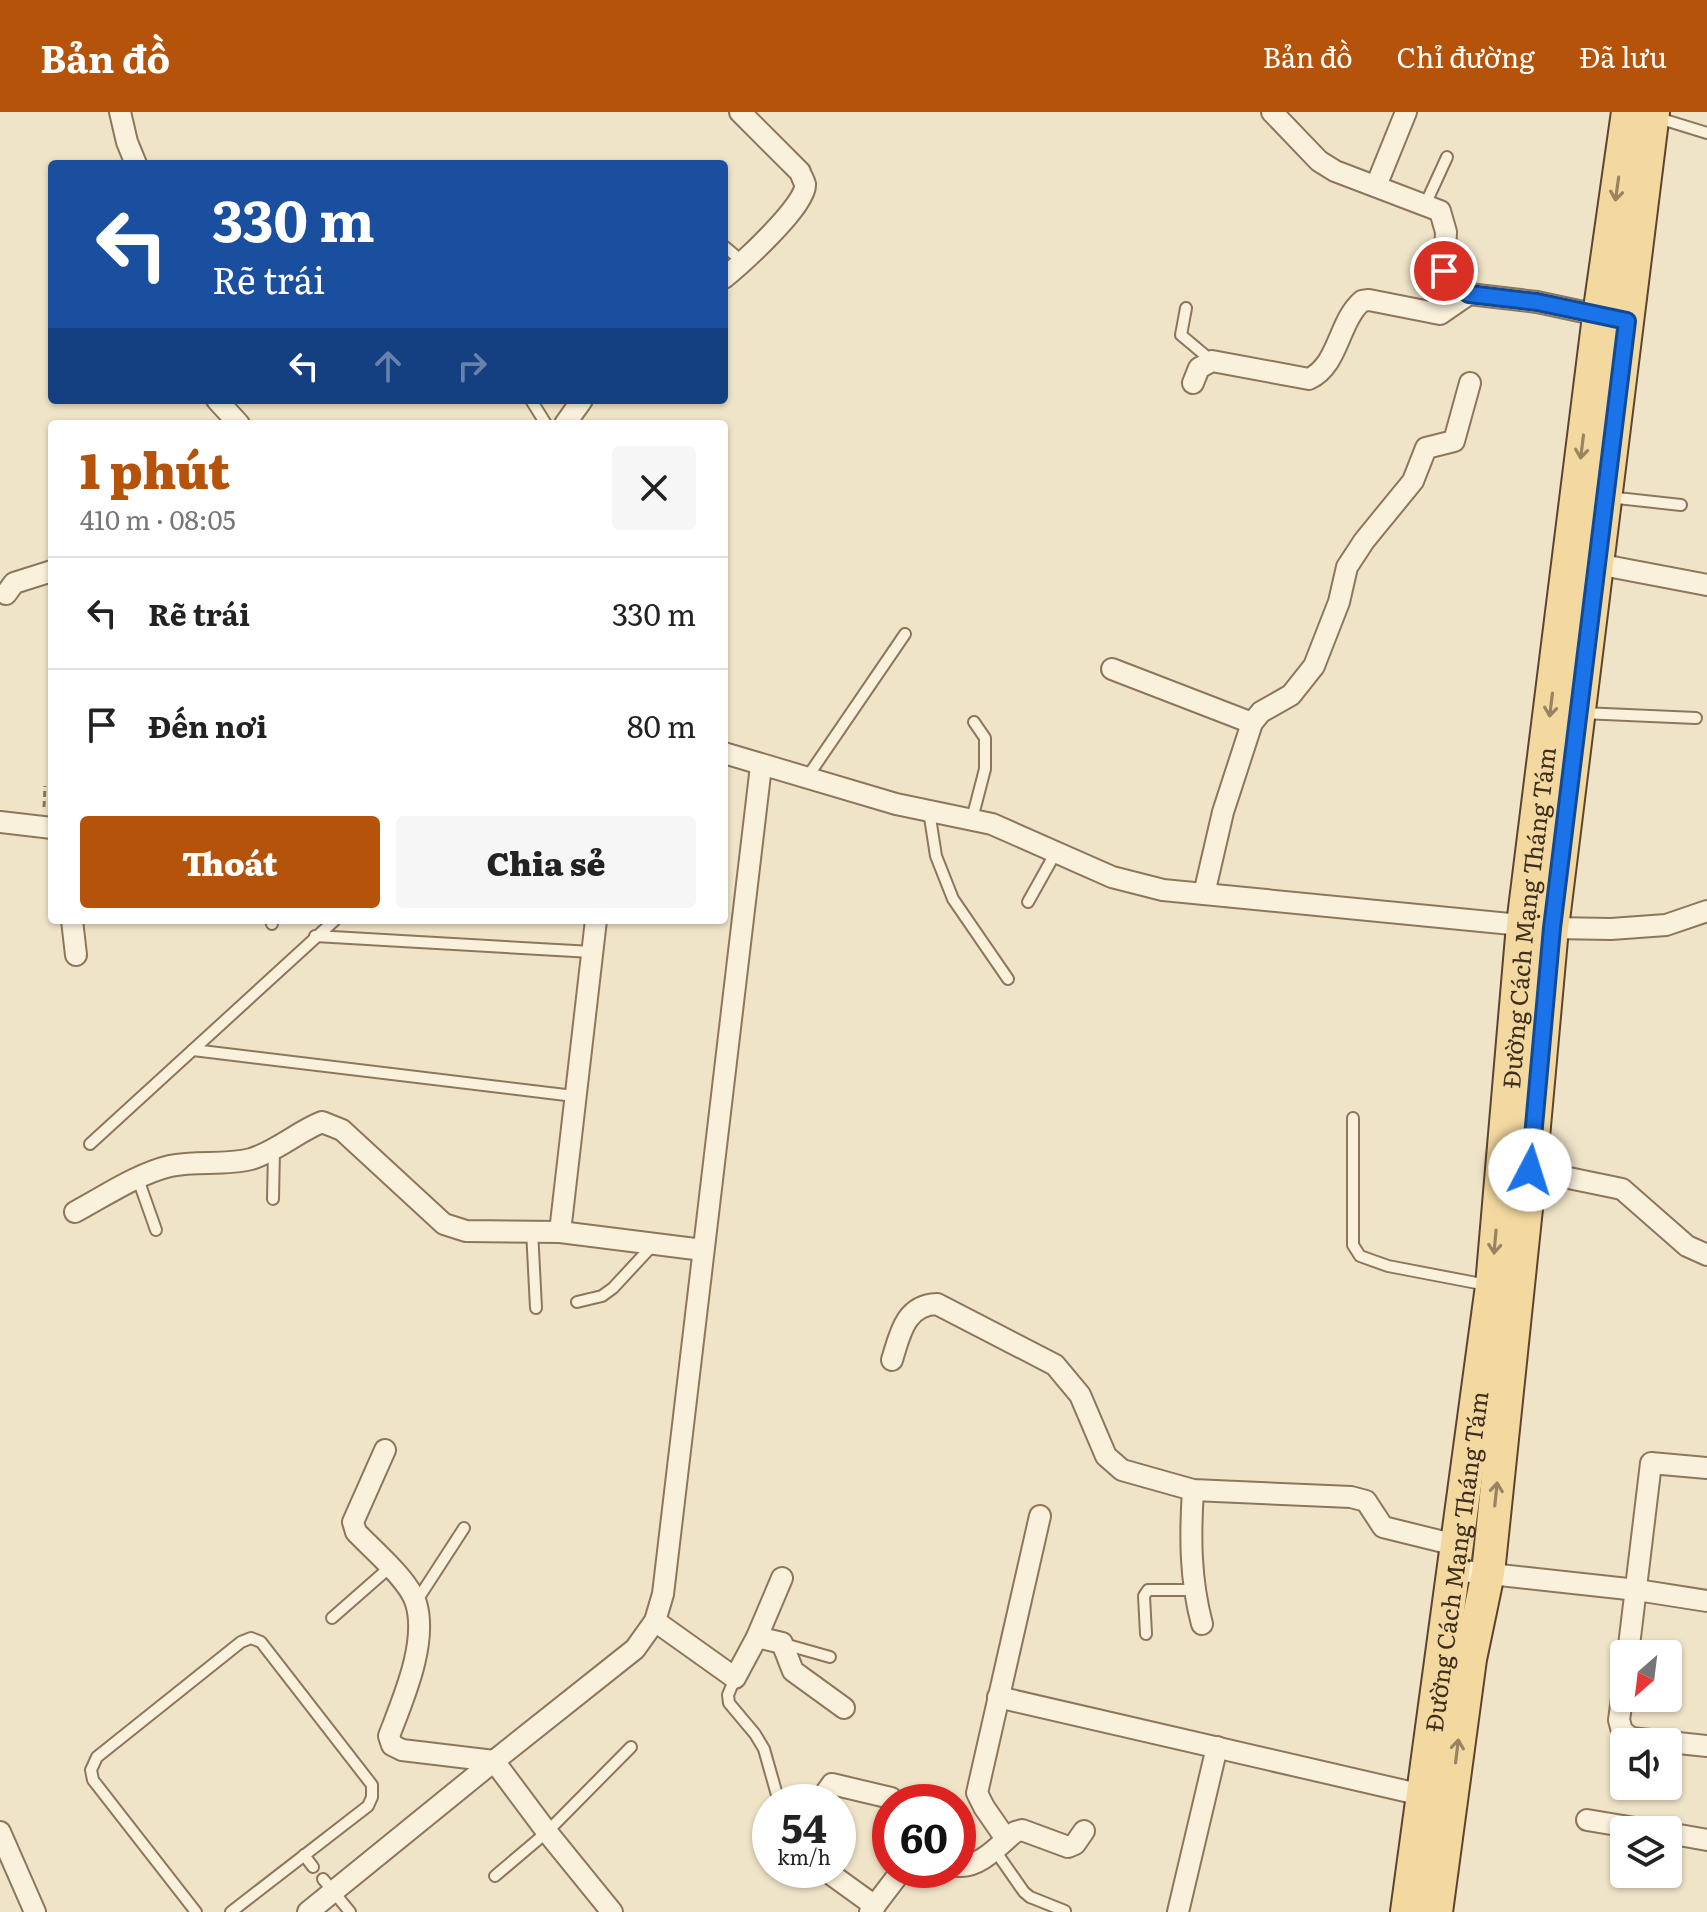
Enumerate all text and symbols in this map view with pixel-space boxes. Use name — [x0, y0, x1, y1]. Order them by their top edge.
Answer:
text: Bản đồ — [40, 28, 170, 85]
text: Bản đồ — [1262, 35, 1353, 77]
text: Chỉ đường — [1397, 35, 1535, 77]
text: Đã lưu — [1579, 35, 1667, 77]
text: 330 m — [212, 176, 375, 259]
one-way arrow — [1609, 176, 1624, 201]
icon: left — [80, 192, 184, 296]
pin — [1410, 237, 1478, 305]
icon: arrive — [1422, 249, 1466, 293]
text: Rẽ trái — [212, 252, 325, 305]
icon: left — [282, 344, 326, 388]
icon: ahead — [366, 344, 410, 388]
icon: right — [450, 344, 494, 388]
text: 1 phút — [80, 433, 230, 504]
one-way arrow — [1575, 433, 1590, 460]
button: close — [612, 446, 696, 530]
text: 410 m · 08:05 — [80, 499, 236, 538]
icon: left — [80, 591, 124, 635]
text: Rẽ trái — [148, 591, 250, 635]
text: 330 m — [612, 591, 696, 635]
one-way arrow — [1543, 691, 1558, 718]
icon: arrive — [80, 703, 124, 747]
text: Đến nơi — [148, 703, 267, 747]
text: 80 m — [627, 703, 696, 747]
street label: Đường Cách Mạng Tháng Tám — [1492, 745, 1563, 1090]
button: Thoát — [80, 816, 380, 908]
button: Chia sẻ — [396, 816, 696, 908]
position arrow — [1488, 1128, 1572, 1212]
one-way arrow — [1488, 1228, 1503, 1255]
street label: Đường Cách Mạng Tháng Tám — [1414, 1389, 1495, 1734]
one-way arrow — [1488, 1482, 1503, 1508]
north arrow — [1610, 1640, 1682, 1712]
map controls — [1610, 1640, 1682, 1888]
button: sound — [1610, 1728, 1682, 1800]
one-way arrow — [1450, 1739, 1465, 1765]
speed limit sign: 60 — [872, 1784, 976, 1888]
text: 54 — [781, 1796, 827, 1855]
button: layers — [1610, 1816, 1682, 1888]
text: km/h — [777, 1841, 831, 1871]

